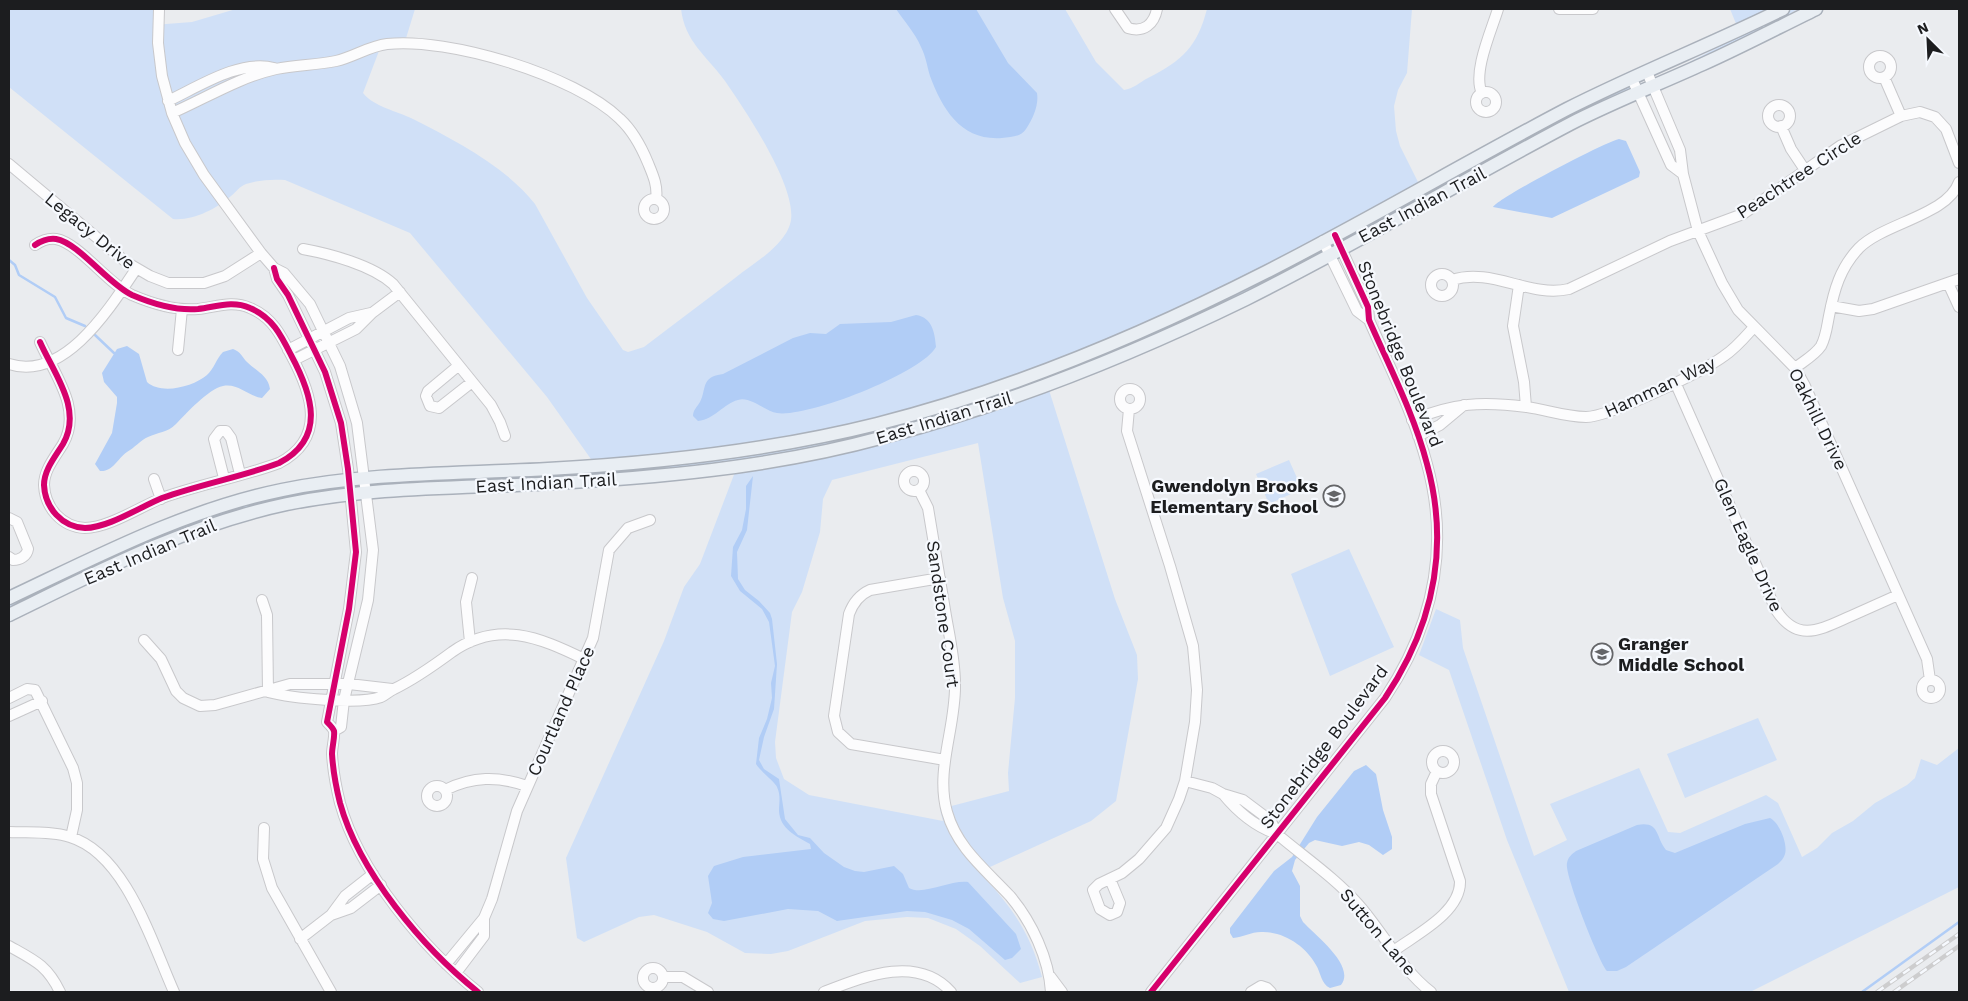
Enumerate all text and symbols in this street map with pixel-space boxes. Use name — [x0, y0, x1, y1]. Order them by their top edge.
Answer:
north arrow — [1903, 15, 1953, 65]
text: N — [1915, 19, 1931, 38]
street label: Peachtree Circle — [1733, 127, 1865, 223]
street label: East Indian Trail — [1354, 162, 1490, 247]
street label: Legacy Drive — [41, 188, 140, 273]
street label: Stonebridge Boulevard — [1353, 258, 1448, 450]
street label: Hamman Way — [1601, 351, 1719, 421]
street label: Oakhill Drive — [1785, 364, 1852, 473]
street label: East Indian Trail — [873, 387, 1015, 448]
street label: East Indian Trail — [475, 468, 618, 497]
place label: Gwendolyn Brooks Elementary School — [1150, 475, 1318, 517]
street label: Glen Eagle Drive — [1710, 475, 1787, 615]
school or university icon: Gwendolyn Brooks Elementary School — [1322, 484, 1346, 508]
street label: East Indian Trail — [81, 514, 219, 589]
street label: Sandstone Court — [923, 539, 964, 689]
place label: Granger Middle School — [1618, 633, 1744, 675]
school or university icon: Granger Middle School — [1590, 642, 1614, 666]
street label: Courtland Place — [522, 643, 599, 779]
street label: Stonebridge Boulevard — [1255, 661, 1392, 833]
street label: Sutton Lane — [1336, 884, 1421, 979]

